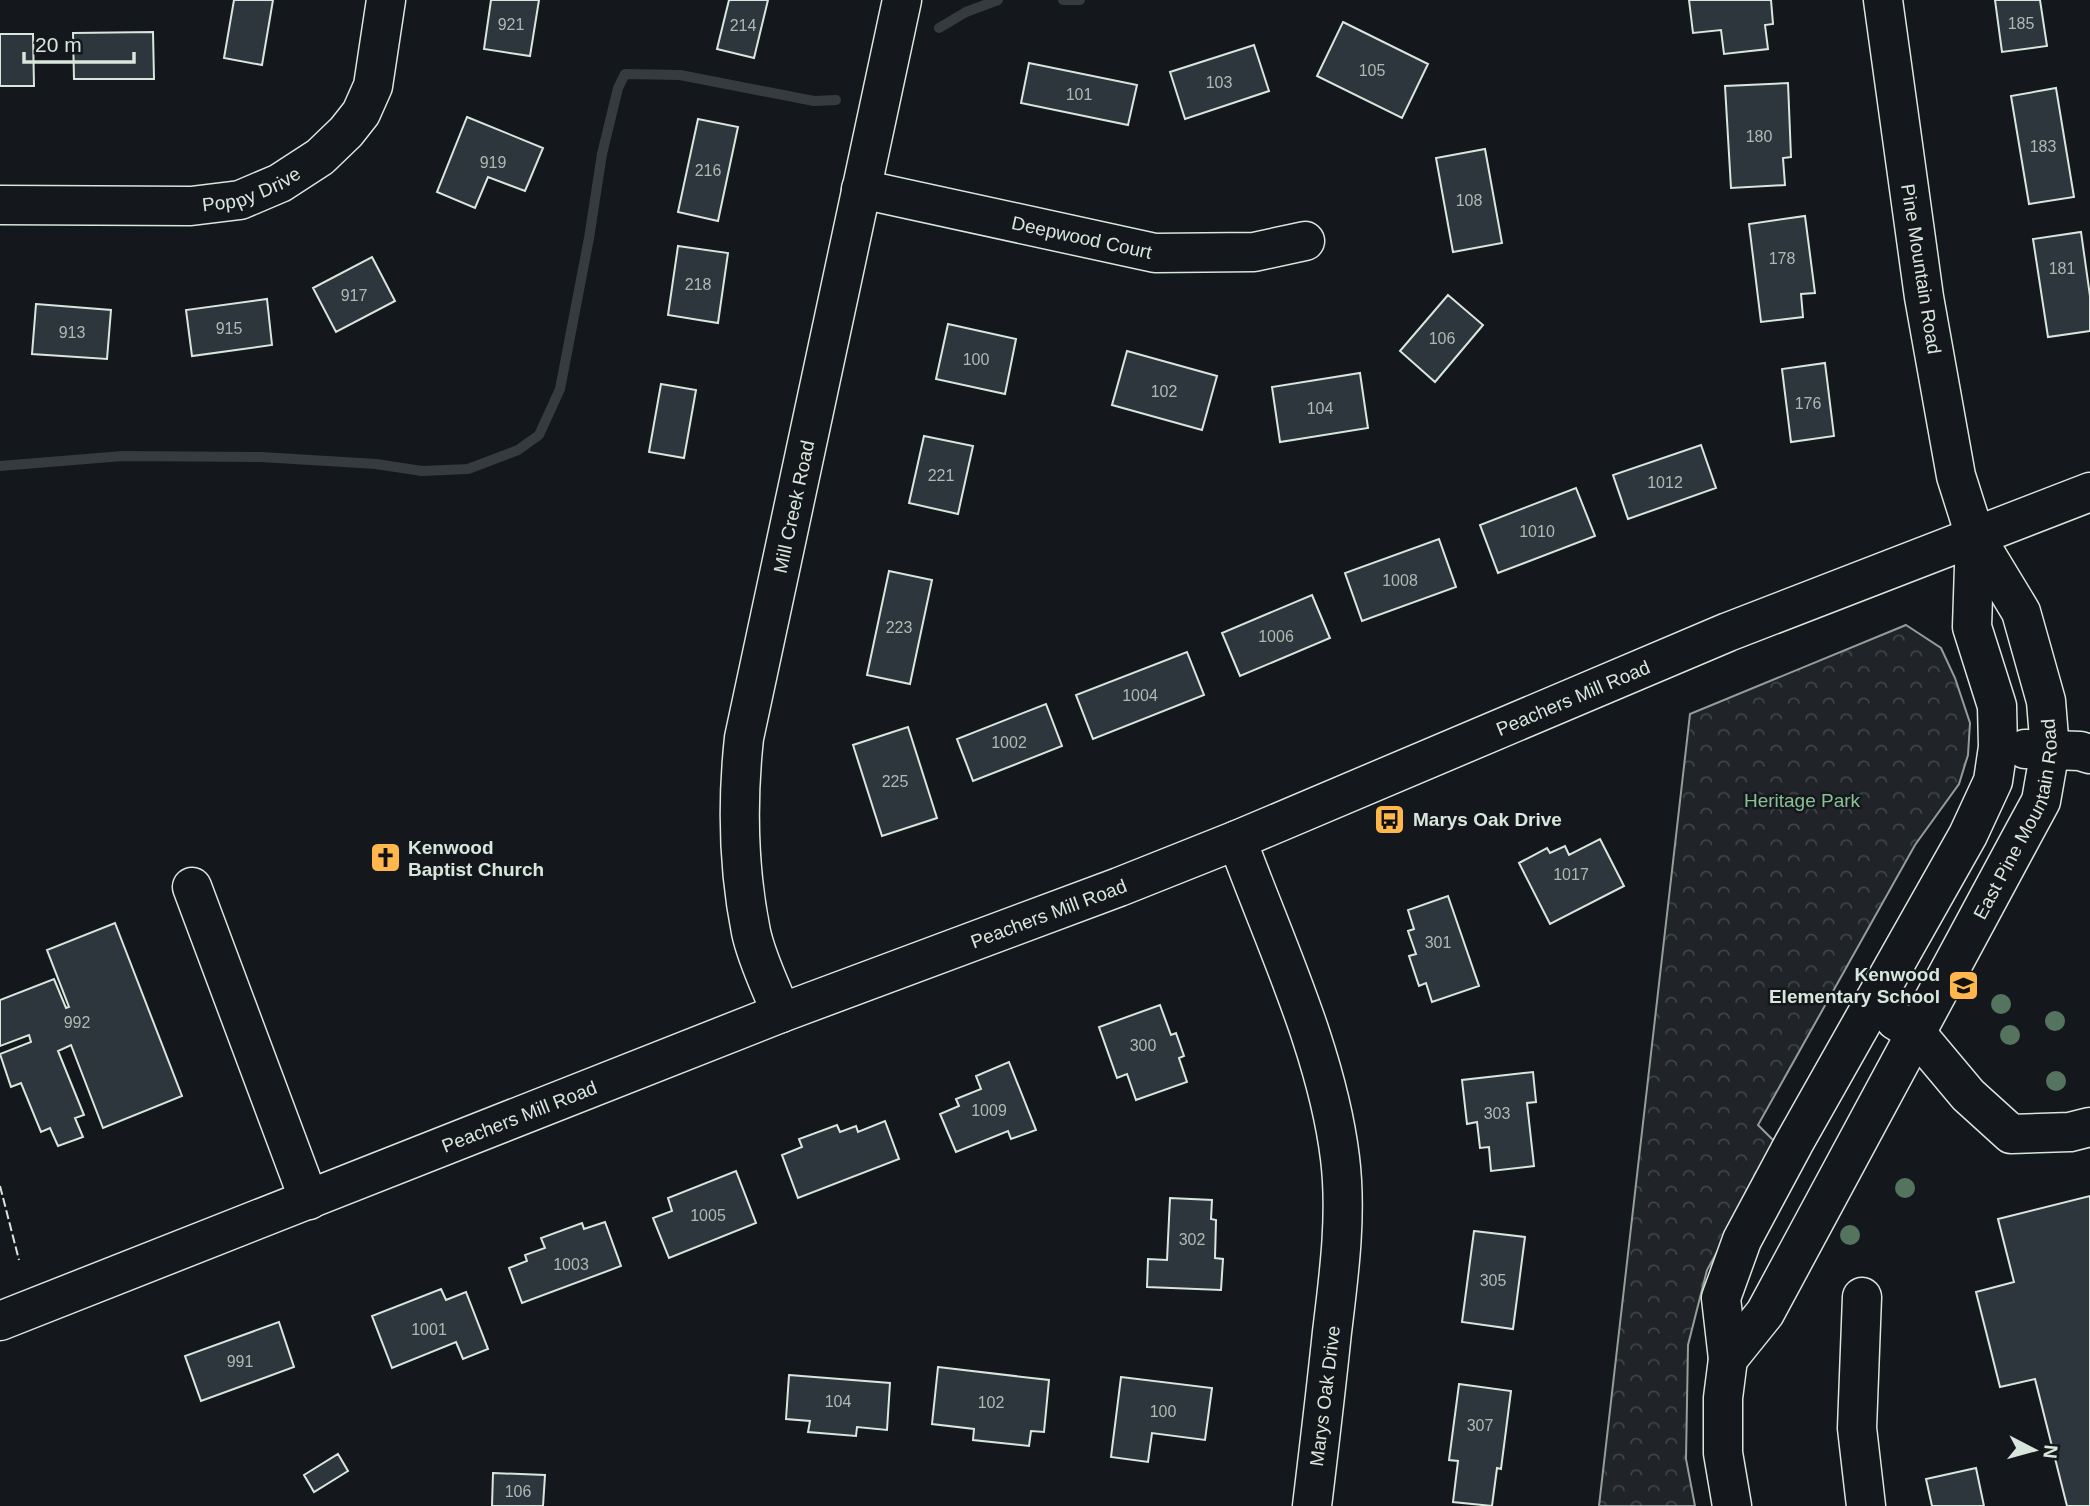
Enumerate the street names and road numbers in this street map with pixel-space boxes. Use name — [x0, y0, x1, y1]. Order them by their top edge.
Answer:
street label: Poppy Drive — [201, 162, 304, 215]
street label: Pine Mountain Road — [1897, 182, 1945, 356]
street label: Deepwood Court — [1010, 212, 1154, 263]
street label: Mill Creek Road — [769, 438, 818, 575]
street label: Peachers Mill Road — [1493, 656, 1653, 740]
street label: East Pine Mountain Road — [1969, 718, 2060, 923]
street label: Peachers Mill Road — [968, 875, 1130, 952]
street label: Peachers Mill Road — [439, 1076, 600, 1156]
street label: Marys Oak Drive — [1306, 1325, 1344, 1467]

